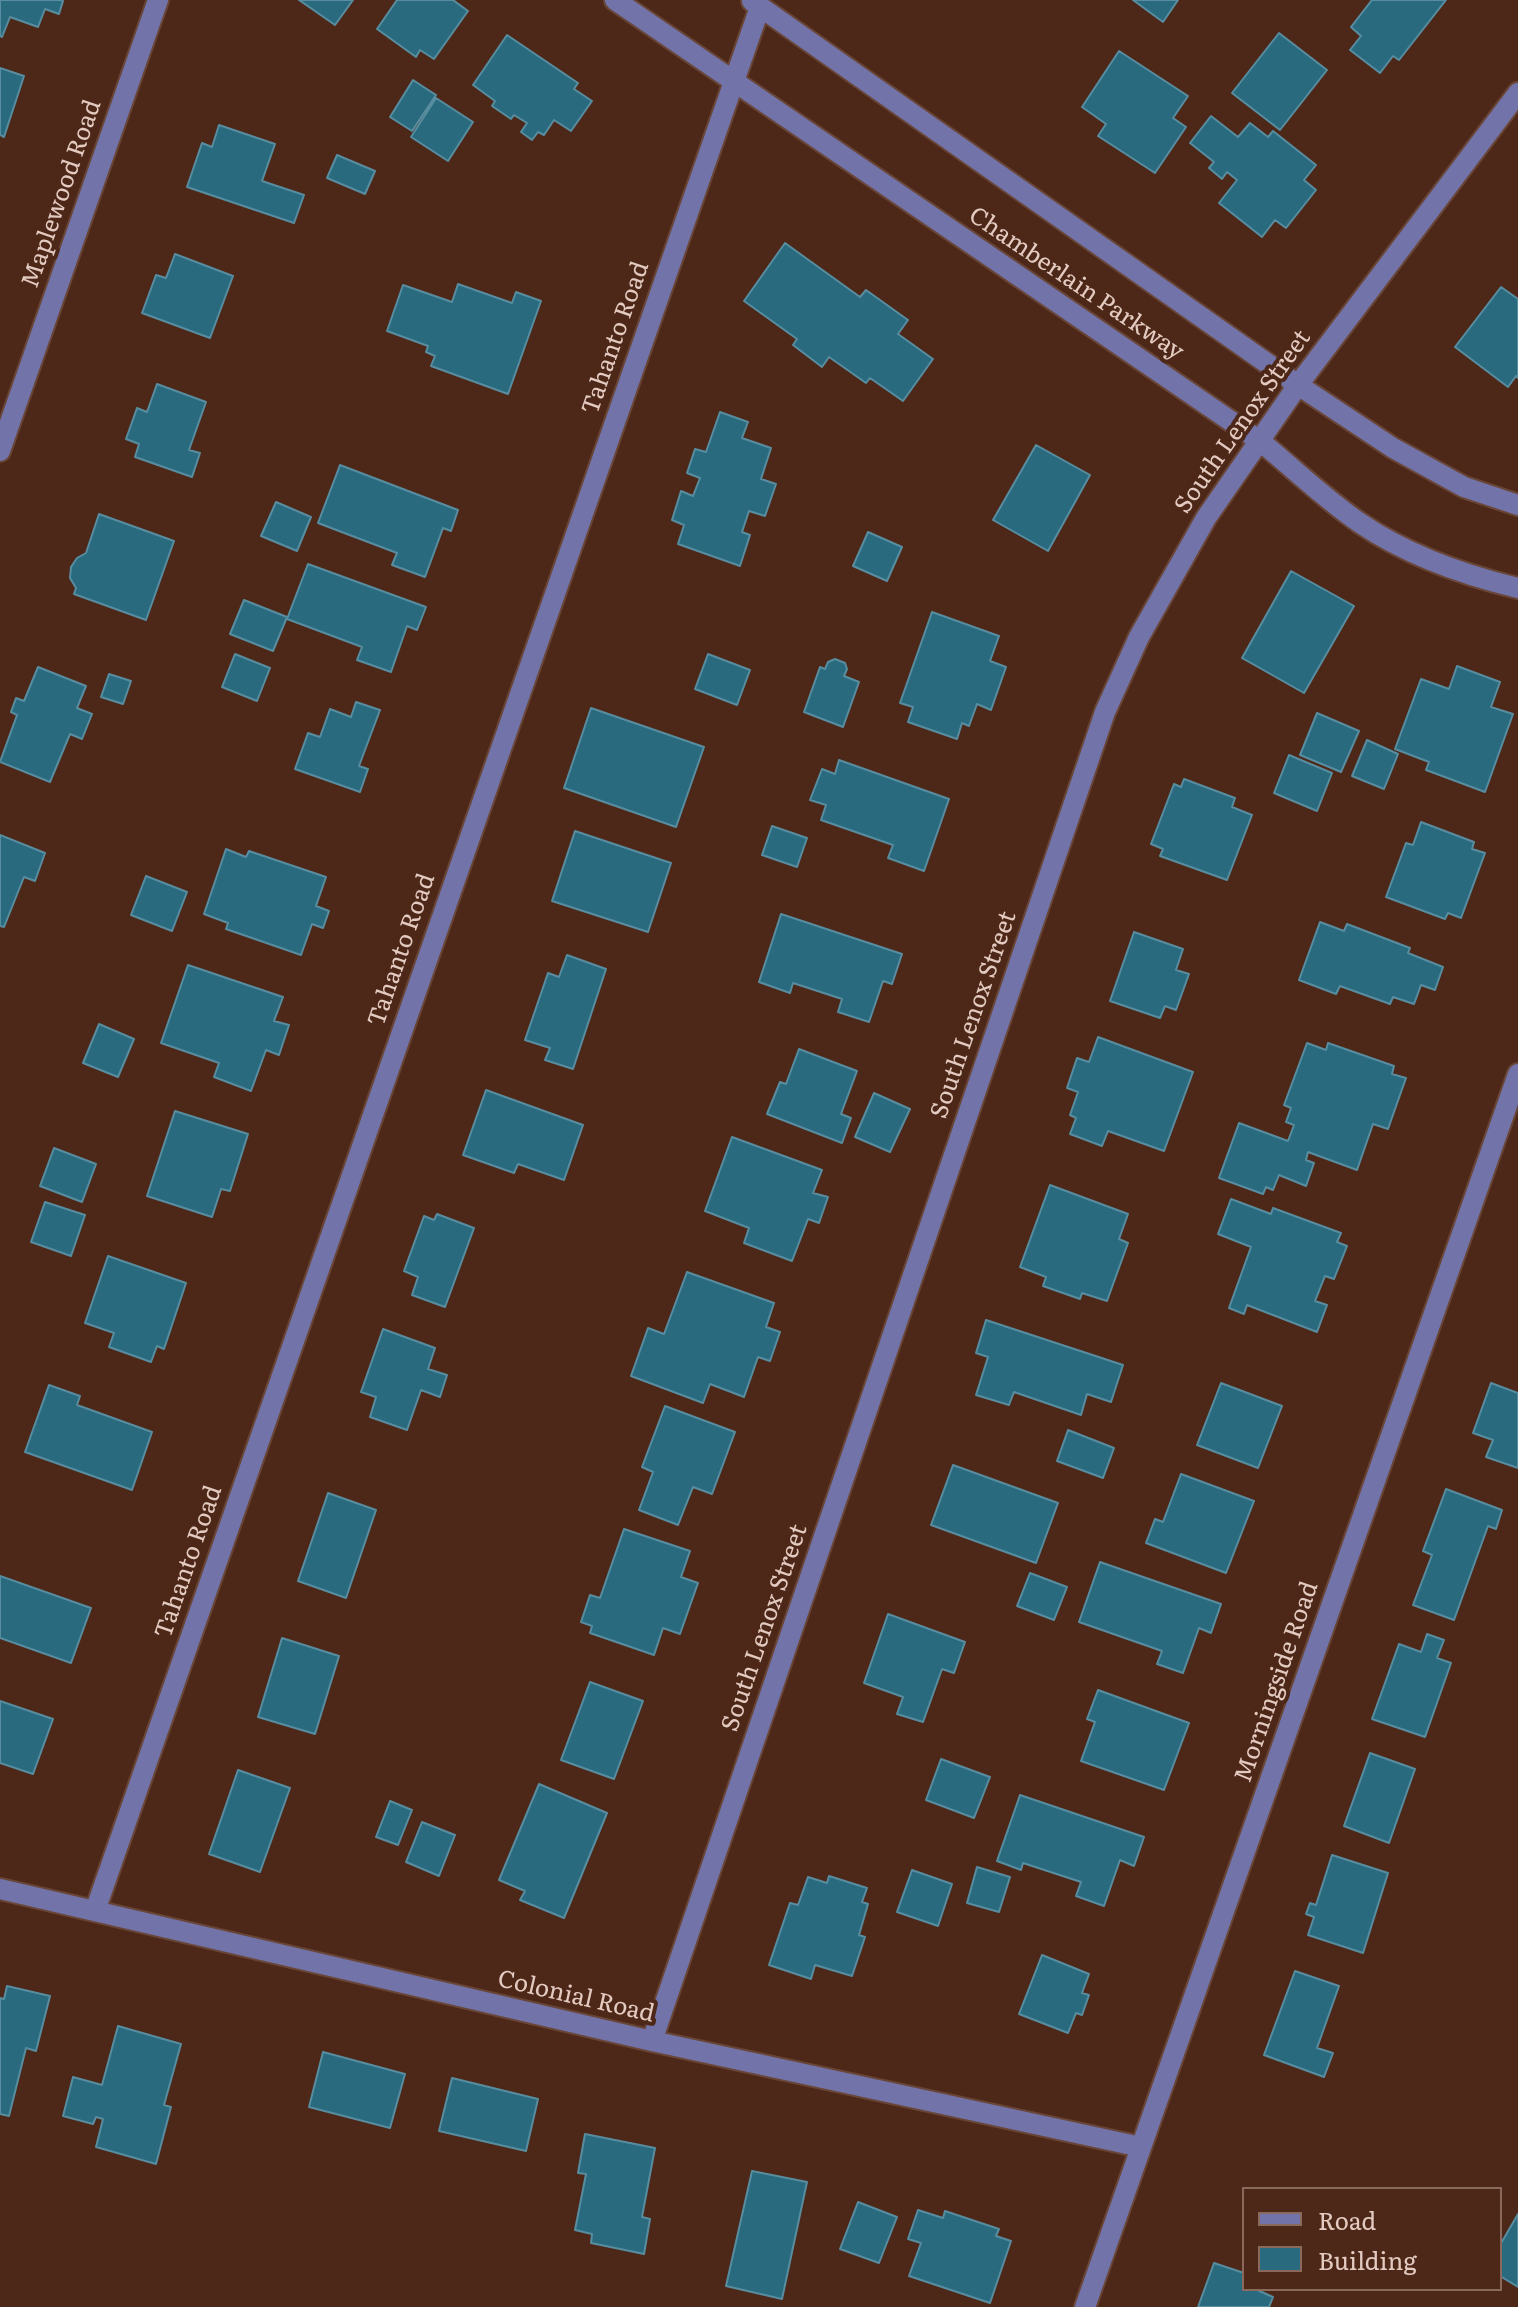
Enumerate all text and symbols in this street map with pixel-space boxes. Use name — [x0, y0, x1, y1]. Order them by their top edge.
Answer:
street label: Maplewood Road — [16, 96, 108, 292]
street label: Chamberlain Parkway — [963, 201, 1189, 367]
street label: Tahanto Road — [576, 258, 656, 418]
street label: South Lenox Street — [1169, 325, 1317, 519]
street label: Tahanto Road — [362, 870, 442, 1030]
street label: South Lenox Street — [925, 908, 1023, 1122]
street label: Tahanto Road — [149, 1482, 229, 1642]
street label: South Lenox Street — [716, 1521, 814, 1735]
street label: Morningside Road — [1229, 1578, 1325, 1786]
street label: Colonial Road — [495, 1965, 657, 2029]
legend — [1242, 2187, 1502, 2291]
text: Road — [1318, 2202, 1376, 2237]
text: Building — [1318, 2242, 1417, 2277]

